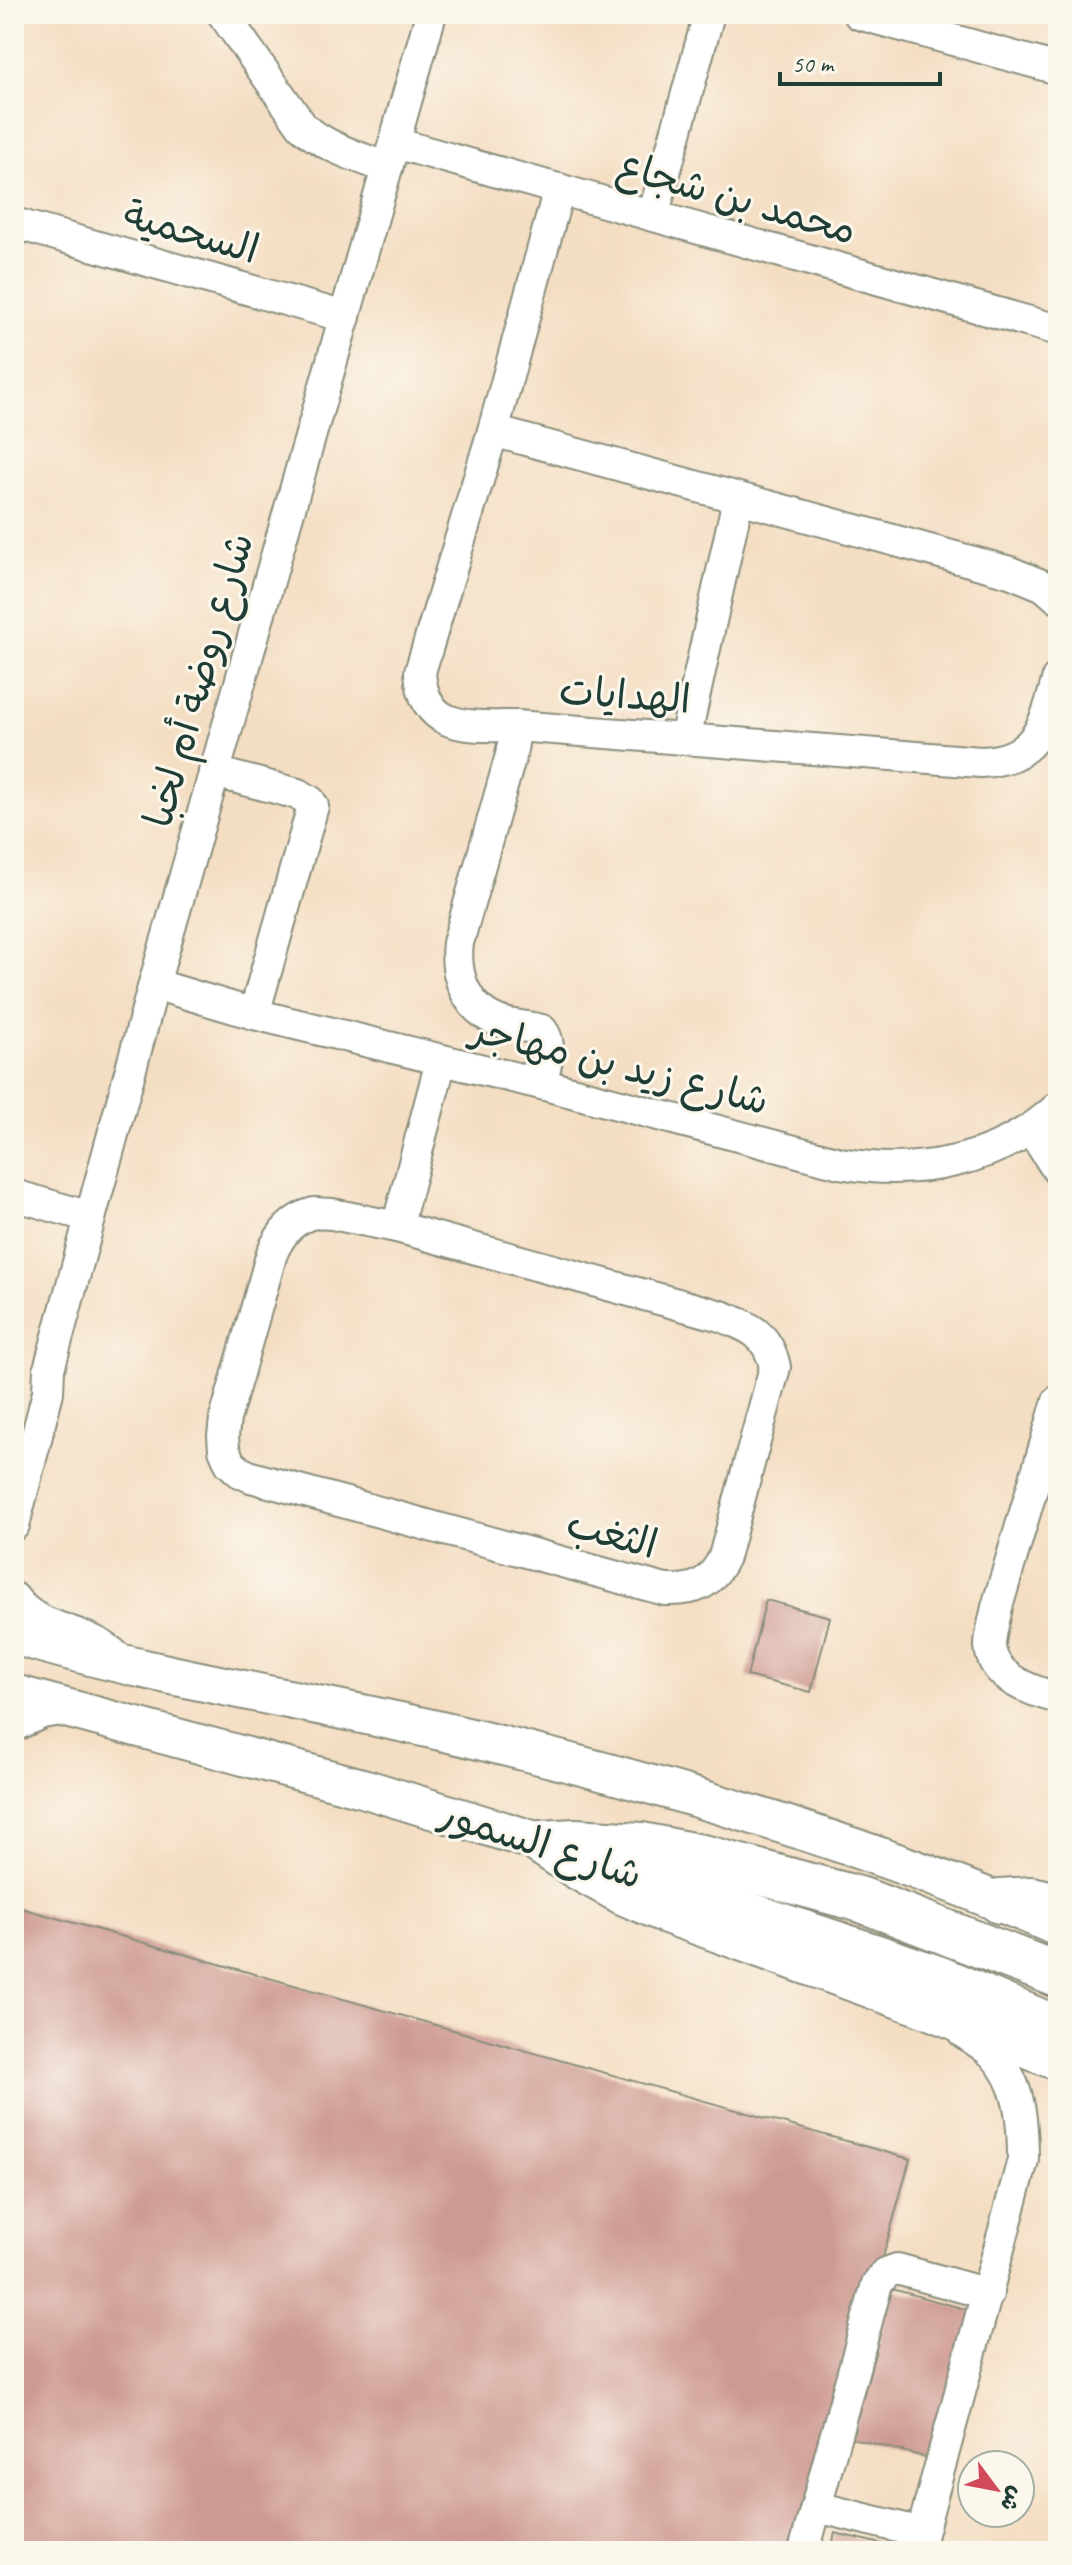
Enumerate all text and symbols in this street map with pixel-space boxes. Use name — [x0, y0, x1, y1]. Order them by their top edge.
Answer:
scale bar — [780, 36, 940, 86]
text: 50 m — [792, 49, 835, 79]
street label: محمد بن شجاع — [611, 140, 862, 258]
street label: السحمية — [118, 189, 264, 275]
street label: شارع روضة أم لخبا — [133, 527, 270, 834]
street label: الهدايات — [558, 665, 692, 725]
street label: شارع زيد بن مهاجر — [463, 1003, 774, 1128]
street label: الثغب — [561, 1498, 663, 1570]
street label: شارع السمور — [432, 1788, 648, 1902]
north arrow — [956, 2449, 1036, 2529]
text: ش — [994, 2481, 1030, 2517]

